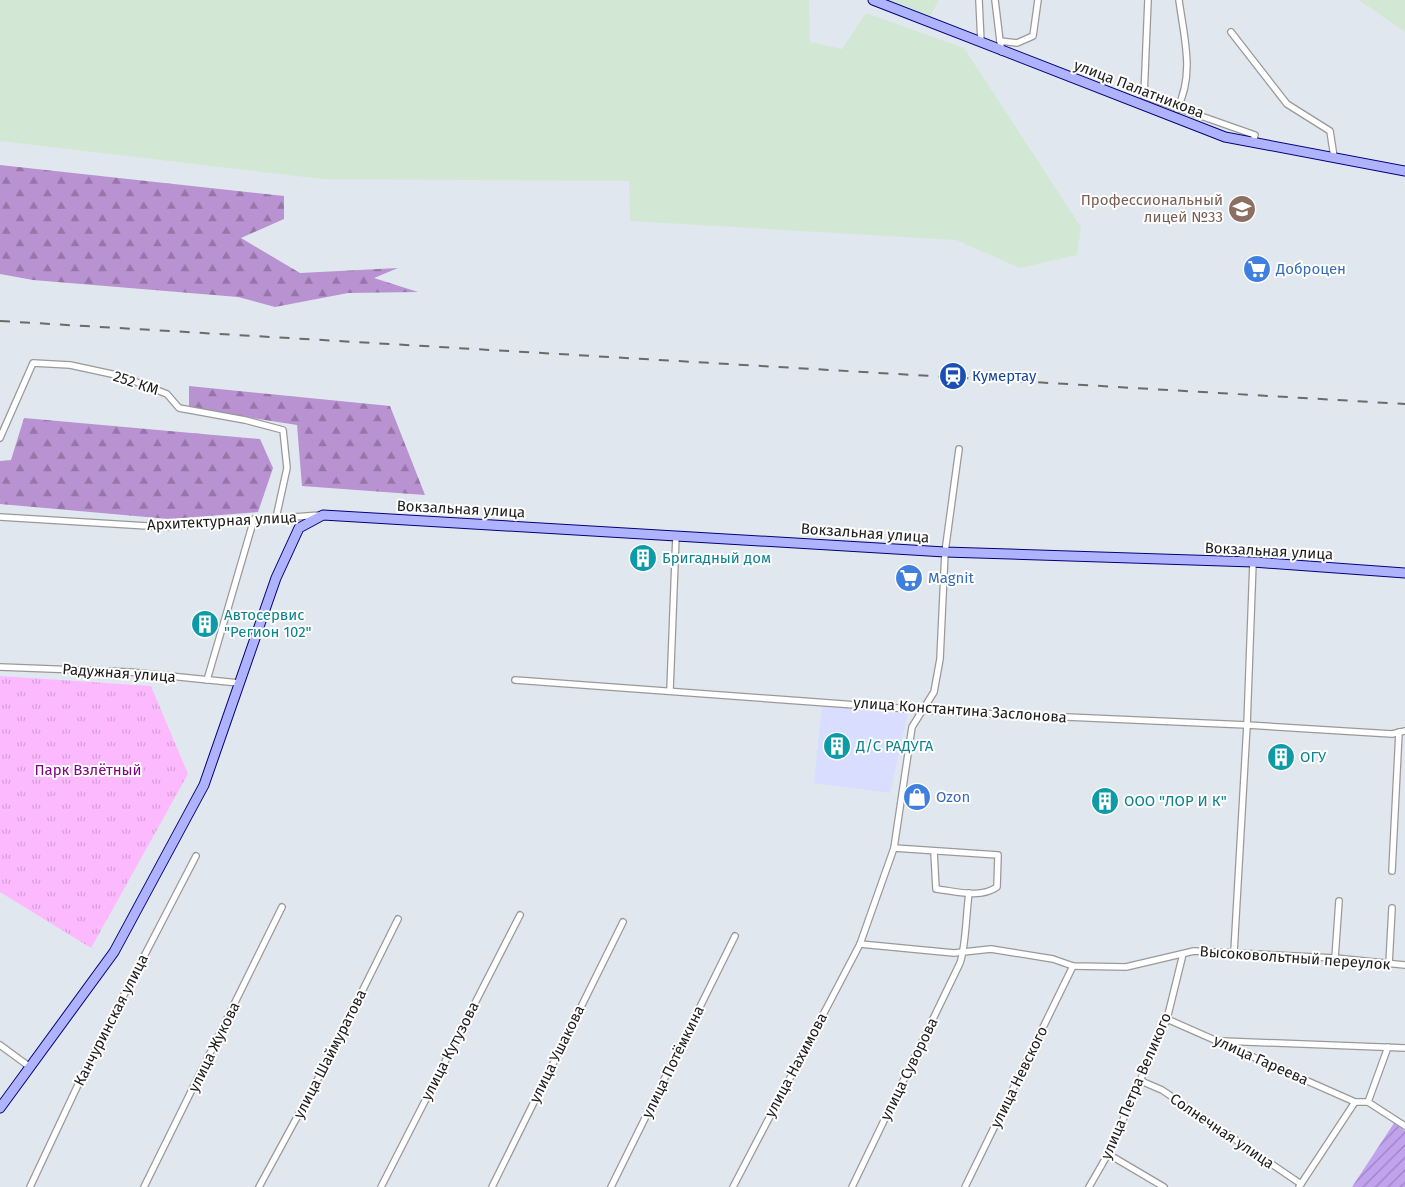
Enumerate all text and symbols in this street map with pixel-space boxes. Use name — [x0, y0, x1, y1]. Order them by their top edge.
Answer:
street label: улица Палатникова — [1071, 56, 1207, 122]
place label: Профессиональный лицей №33 — [1081, 191, 1223, 226]
school or university icon: Профессиональный лицей №33 — [1227, 194, 1257, 224]
supermarket icon: Доброцен — [1242, 254, 1272, 284]
place label: Доброцен — [1275, 260, 1346, 278]
station icon: Кумертау — [938, 361, 968, 391]
street label: 252 КМ — [111, 367, 161, 399]
place label: Кумертау — [972, 367, 1037, 385]
street label: Вокзальная улица — [396, 497, 526, 521]
street label: Архитектурная улица — [147, 508, 297, 534]
street label: Вокзальная улица — [800, 520, 930, 546]
street label: Вокзальная улица — [1204, 539, 1334, 563]
building icon: Бригадный дом — [628, 543, 658, 573]
place label: Бригадный дом — [662, 549, 771, 567]
supermarket icon: Magnit — [894, 563, 924, 593]
place label: Magnit — [928, 569, 975, 587]
place label: Автосервис "Регион 102" — [224, 606, 312, 641]
building icon: Автосервис "Регион 102" — [190, 609, 220, 639]
street label: Радужная улица — [62, 660, 176, 686]
street label: улица Константина Заслонова — [853, 694, 1067, 726]
building icon: Д/С РАДУГА — [822, 731, 852, 761]
place label: Д/С РАДУГА — [855, 737, 934, 755]
building icon: ОГУ — [1266, 742, 1296, 772]
place label: ОГУ — [1300, 748, 1327, 766]
park label: Парк Взлётный — [34, 761, 142, 779]
shop icon: Ozon — [902, 782, 932, 812]
building icon: ООО "ЛОР И К" — [1090, 786, 1120, 816]
place label: Ozon — [936, 788, 970, 806]
place label: ООО "ЛОР И К" — [1124, 792, 1227, 810]
street label: Высоковольтный переулок — [1199, 942, 1391, 974]
street label: Канчуринская улица — [70, 951, 152, 1089]
street label: улица Шаймуратова — [290, 986, 370, 1122]
street label: улица Жукова — [184, 999, 244, 1095]
street label: улица Кутузова — [417, 999, 483, 1103]
street label: улица Ушакова — [526, 1002, 588, 1106]
street label: улица Потёмкина — [638, 1003, 708, 1121]
street label: улица Нахимова — [761, 1010, 831, 1120]
street label: улица Петра Великого — [1097, 1010, 1175, 1162]
street label: улица Суворова — [876, 1015, 942, 1123]
street label: улица Невского — [987, 1023, 1051, 1131]
street label: улица Гареева — [1211, 1031, 1311, 1089]
street label: Солнечная улица — [1166, 1089, 1278, 1173]

